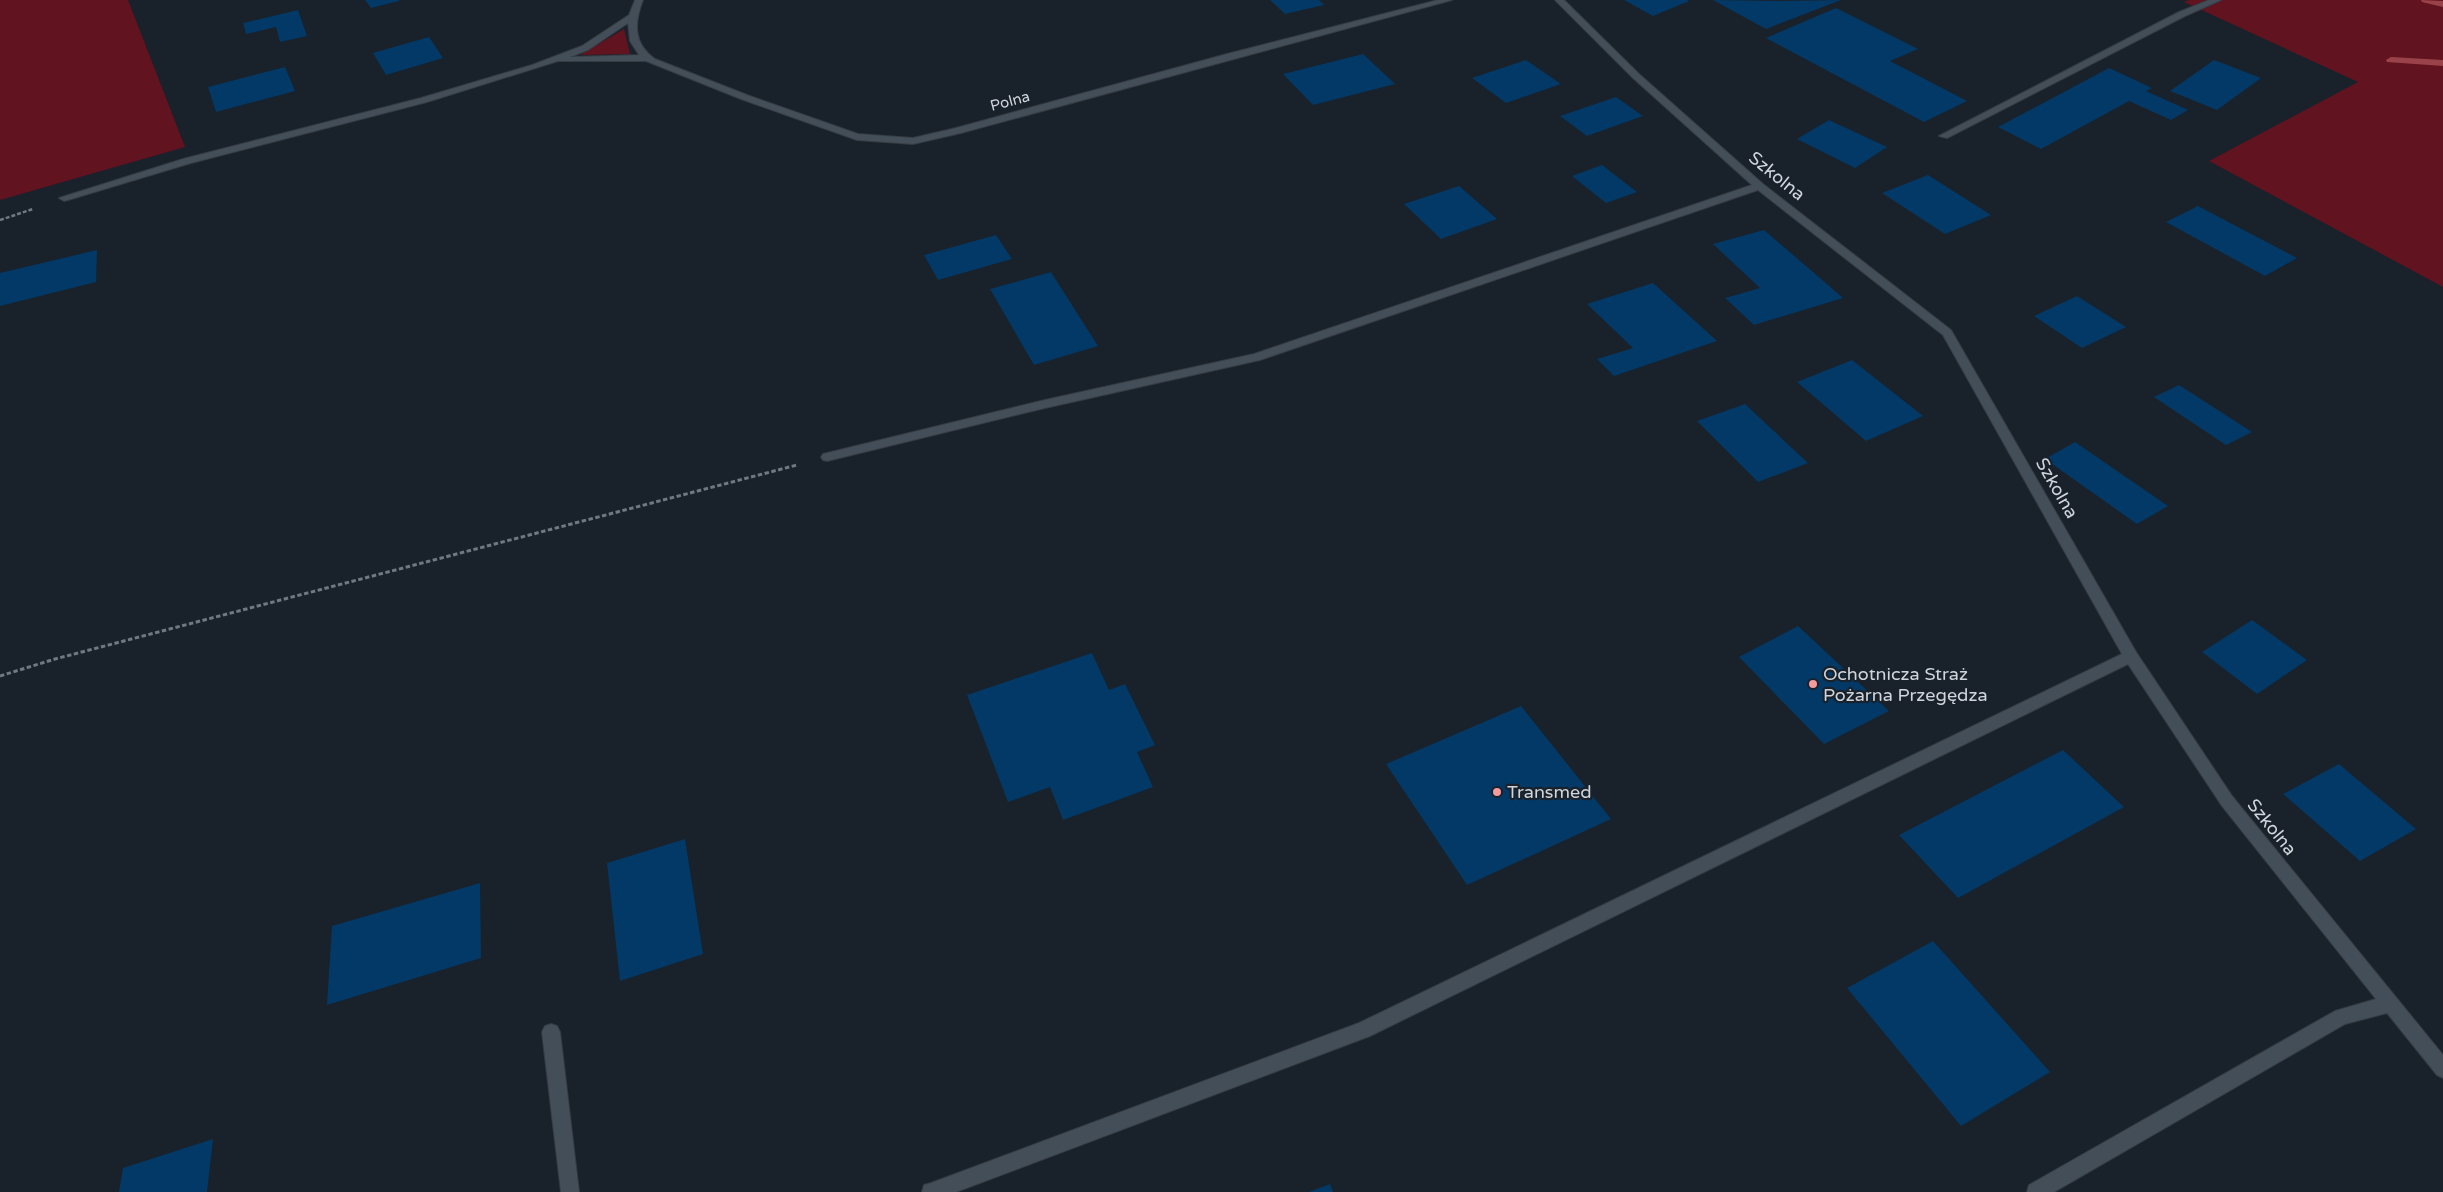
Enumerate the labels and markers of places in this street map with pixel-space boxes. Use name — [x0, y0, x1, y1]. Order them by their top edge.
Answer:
place label: Ochotnicza Straż Pożarna Przegędza — [1823, 663, 1988, 706]
marker: Ochotnicza Straż Pożarna Przegędza — [1807, 678, 1819, 690]
place label: Transmed — [1507, 781, 1592, 803]
marker: Transmed — [1491, 786, 1503, 798]

